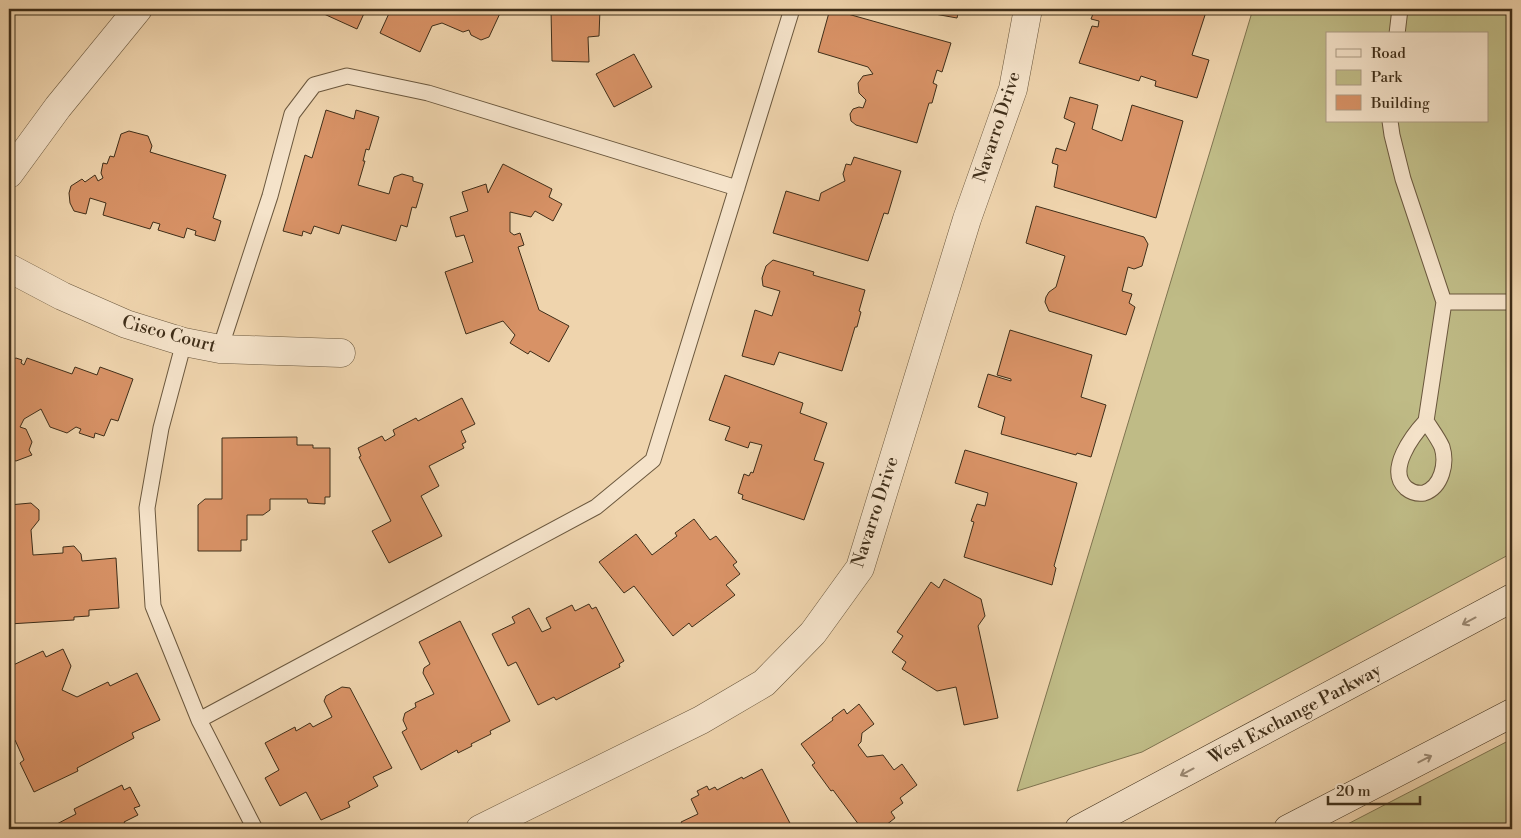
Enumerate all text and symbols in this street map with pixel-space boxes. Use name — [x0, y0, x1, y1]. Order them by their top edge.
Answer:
legend — [1326, 32, 1488, 122]
text: Road — [1371, 44, 1406, 63]
text: Park — [1371, 68, 1403, 87]
street label: Navarro Drive — [968, 69, 1026, 185]
text: Building — [1370, 94, 1430, 113]
street label: Cisco Court — [119, 310, 219, 358]
street label: Navarro Drive — [846, 454, 904, 570]
one-way arrow — [1462, 617, 1477, 626]
street label: West Exchange Parkway — [1204, 659, 1386, 770]
one-way arrow — [1417, 754, 1432, 763]
one-way arrow — [1180, 767, 1194, 777]
scale bar — [1328, 773, 1421, 805]
text: 20 m — [1336, 782, 1371, 801]

